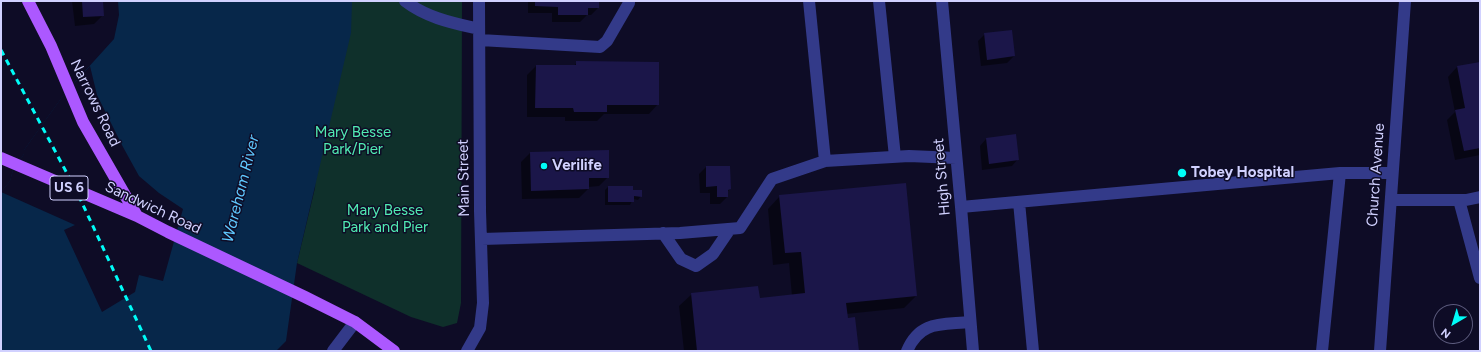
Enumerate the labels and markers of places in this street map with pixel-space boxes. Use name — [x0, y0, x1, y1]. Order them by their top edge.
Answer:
place label: Verilife — [552, 157, 602, 175]
marker: Verilife — [539, 161, 549, 171]
place label: Tobey Hospital — [1191, 164, 1294, 182]
marker: Tobey Hospital — [1176, 167, 1188, 179]

